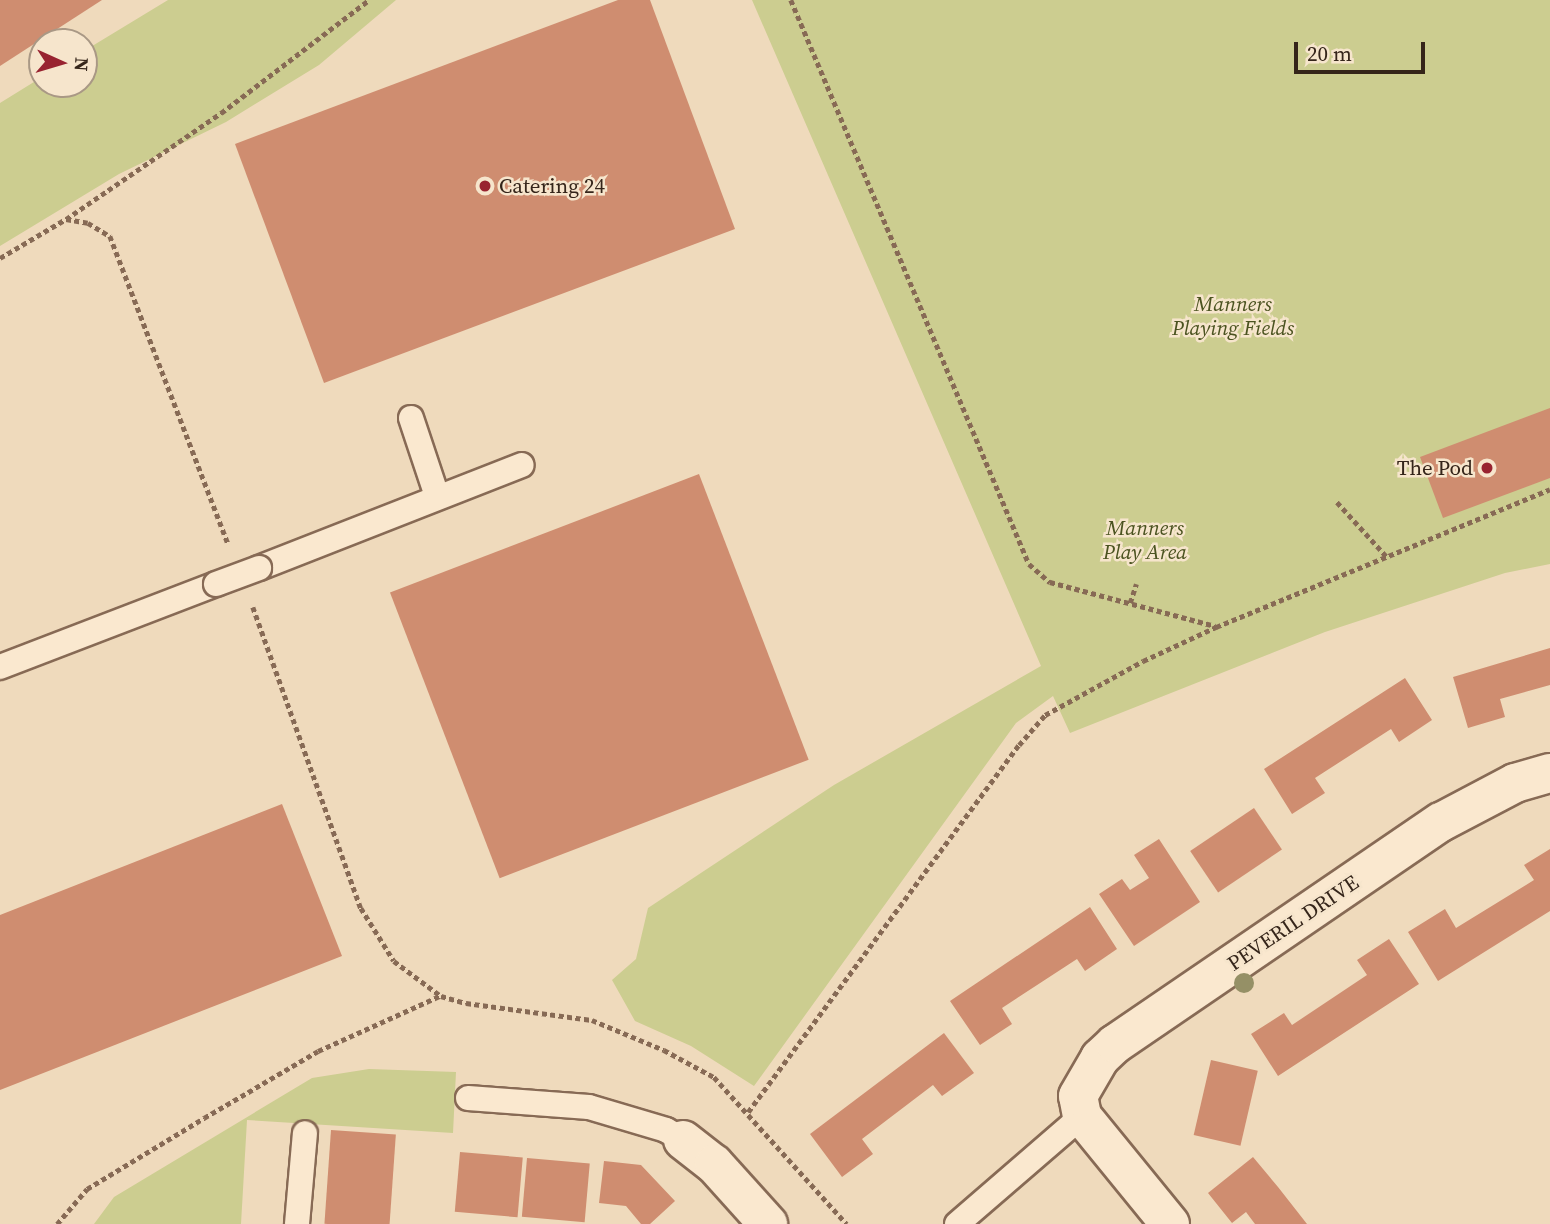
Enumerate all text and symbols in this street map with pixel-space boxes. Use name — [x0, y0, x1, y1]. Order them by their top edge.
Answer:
north arrow — [28, 28, 98, 98]
scale bar — [1298, 28, 1429, 72]
text: 20 m — [1307, 39, 1352, 68]
text: N — [69, 57, 95, 72]
place label: Catering 24 — [499, 173, 605, 199]
marker: Catering 24 — [477, 178, 493, 194]
park label: Manners Playing Fields — [1172, 291, 1294, 341]
place label: The Pod — [1397, 455, 1473, 481]
marker: The Pod — [1479, 460, 1495, 476]
park label: Manners Play Area — [1103, 515, 1187, 565]
street label: PEVERIL DRIVE — [1223, 870, 1363, 976]

